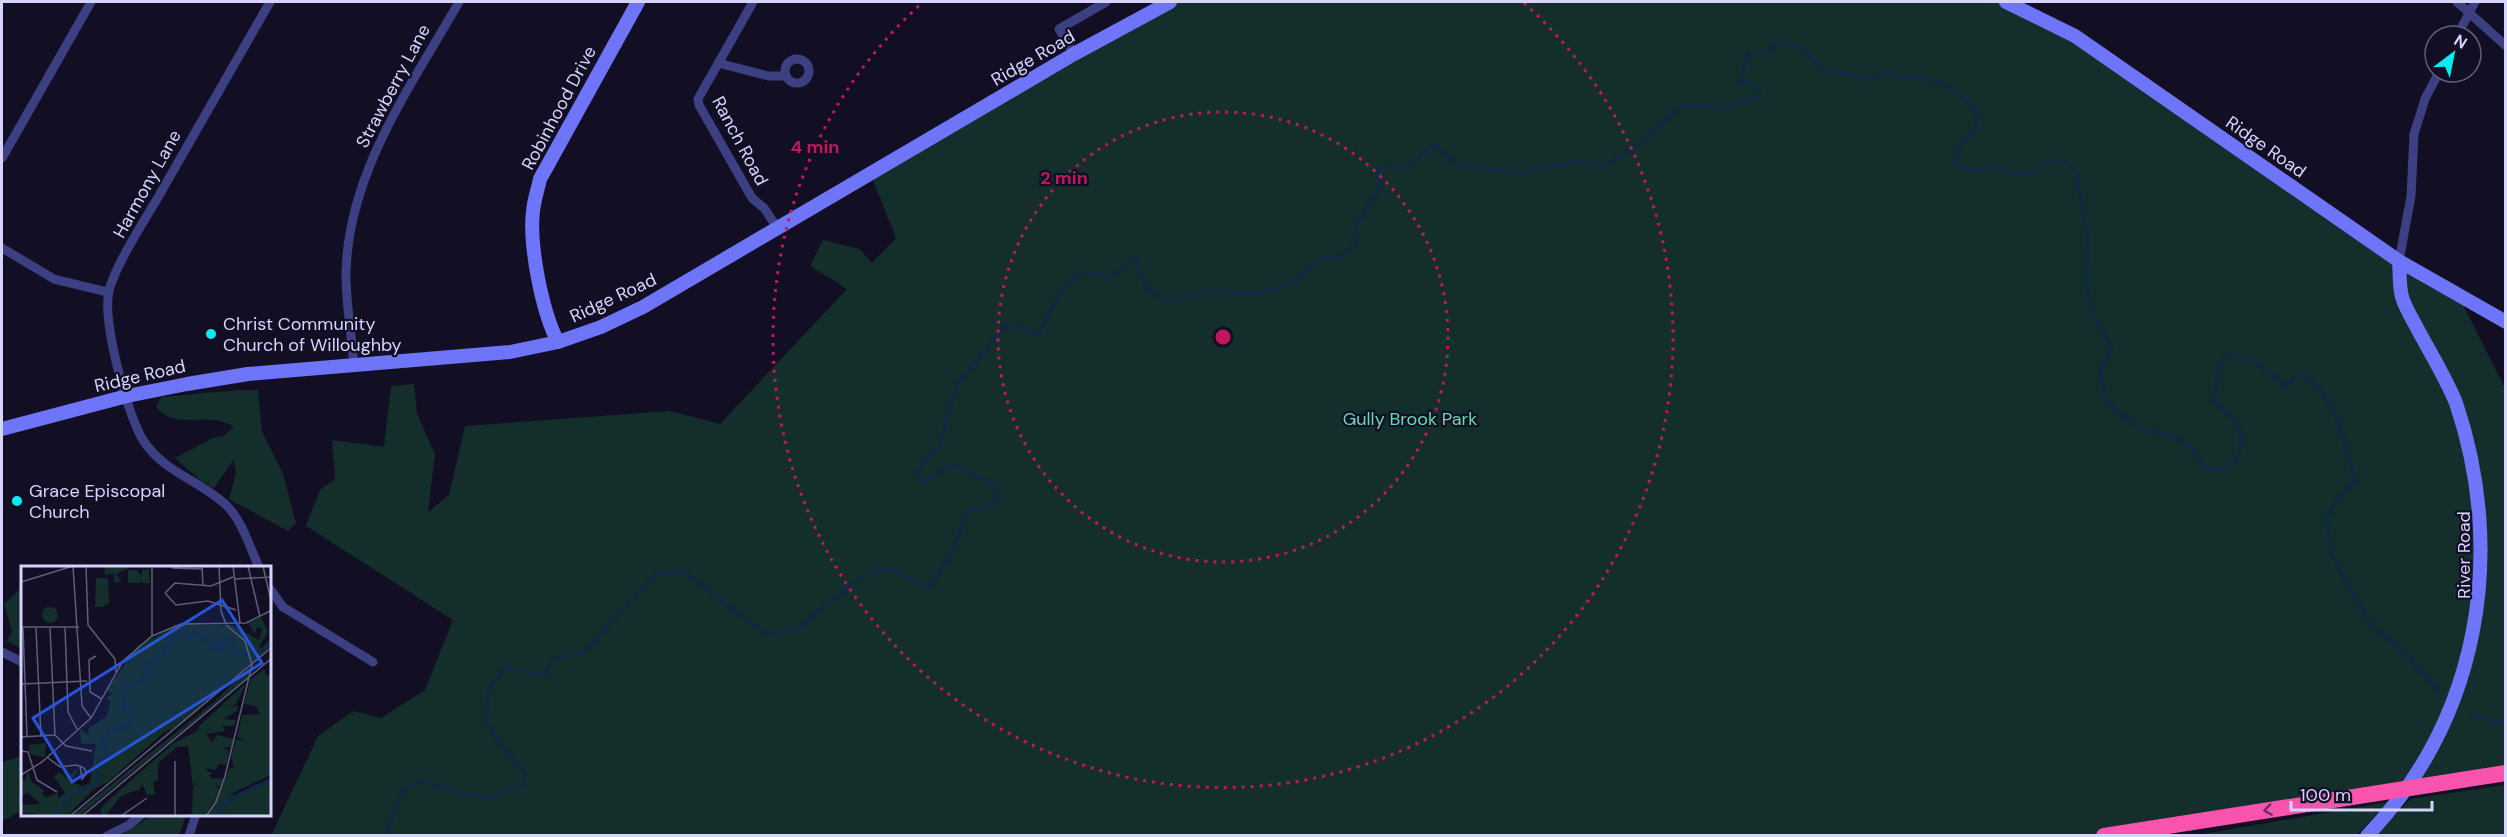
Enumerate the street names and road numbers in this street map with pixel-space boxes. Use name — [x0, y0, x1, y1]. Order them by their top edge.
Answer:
street label: Strawberry Lane — [350, 20, 436, 152]
street label: Ridge Road — [987, 24, 1079, 92]
street label: Robinhood Drive — [516, 42, 602, 174]
street label: Ranch Road — [706, 92, 774, 190]
street label: Ridge Road — [2221, 111, 2311, 183]
street label: Harmony Lane — [107, 126, 187, 242]
street label: Ridge Road — [566, 267, 660, 329]
street label: Ridge Road — [92, 354, 188, 398]
street label: River Road — [2452, 511, 2476, 599]

